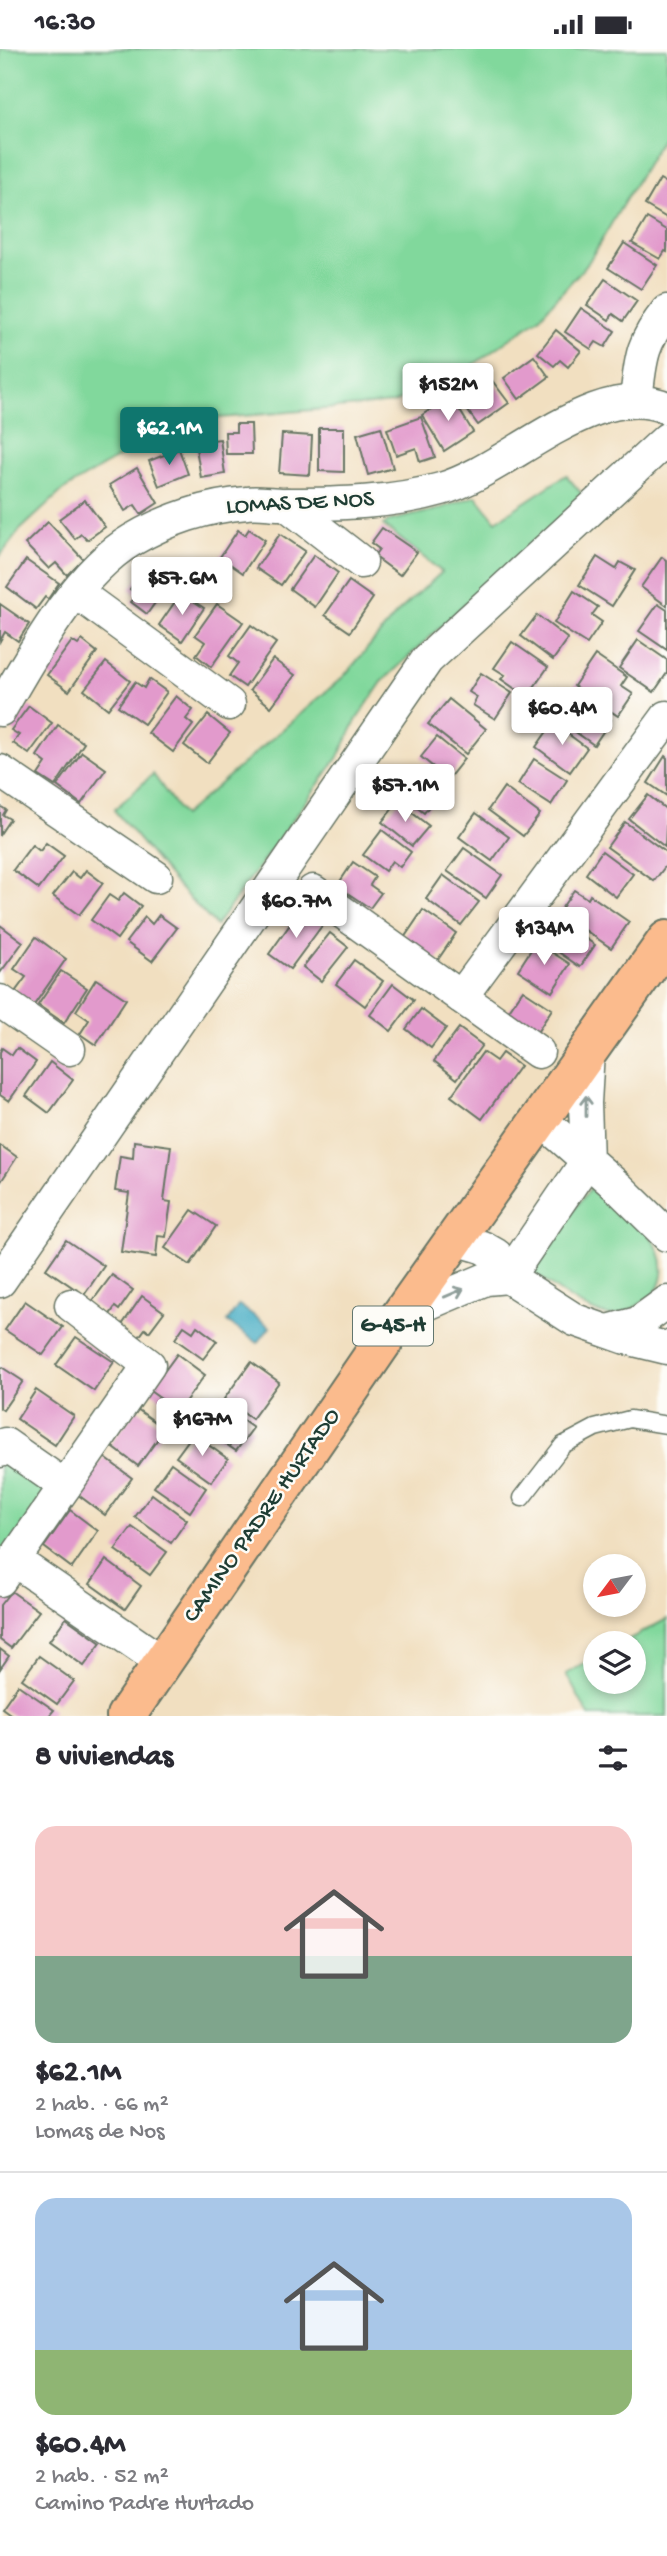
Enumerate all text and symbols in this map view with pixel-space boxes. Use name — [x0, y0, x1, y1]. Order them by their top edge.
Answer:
text: 16:30 — [35, 9, 95, 40]
pin: $152M — [399, 363, 497, 423]
text: $152M — [419, 372, 477, 399]
pin: $62.1M — [112, 407, 226, 467]
text: $62.1M — [136, 416, 202, 443]
street label: LOMAS DE NOS — [225, 486, 376, 522]
pin: $57.6M — [125, 557, 239, 617]
text: $57.6M — [147, 566, 217, 593]
pin: $60.4M — [505, 687, 619, 747]
text: $60.4M — [527, 696, 597, 723]
pin: $57.1M — [348, 765, 462, 824]
text: $57.1M — [372, 773, 438, 800]
pin: $60.7M — [239, 881, 353, 940]
text: $60.7M — [261, 889, 331, 916]
pin: $134M — [495, 907, 593, 967]
text: $134M — [515, 916, 573, 943]
one-way arrow — [579, 1094, 593, 1117]
one-way arrow — [443, 1286, 464, 1299]
road number: G-45-H — [353, 1307, 433, 1345]
pin: $167M — [153, 1399, 251, 1458]
street label: CAMINO PADRE HURTADO — [178, 1403, 348, 1629]
text: $167M — [172, 1407, 232, 1434]
north arrow — [583, 1554, 646, 1617]
map controls — [583, 1554, 646, 1694]
button: layers — [583, 1631, 646, 1694]
icon: filters — [594, 1739, 632, 1777]
text: 8 viviendas — [35, 1741, 173, 1776]
icon: home — [271, 1871, 397, 1997]
text: $62.1M — [35, 2057, 121, 2092]
text: 2 hab. · 66 m² — [35, 2092, 169, 2119]
text: Lomas de Nos — [35, 2119, 165, 2146]
icon: home — [271, 2243, 397, 2369]
text: $60.4M — [35, 2429, 125, 2464]
text: 2 hab. · 52 m² — [35, 2464, 169, 2491]
text: Camino Padre Hurtado — [35, 2491, 254, 2518]

